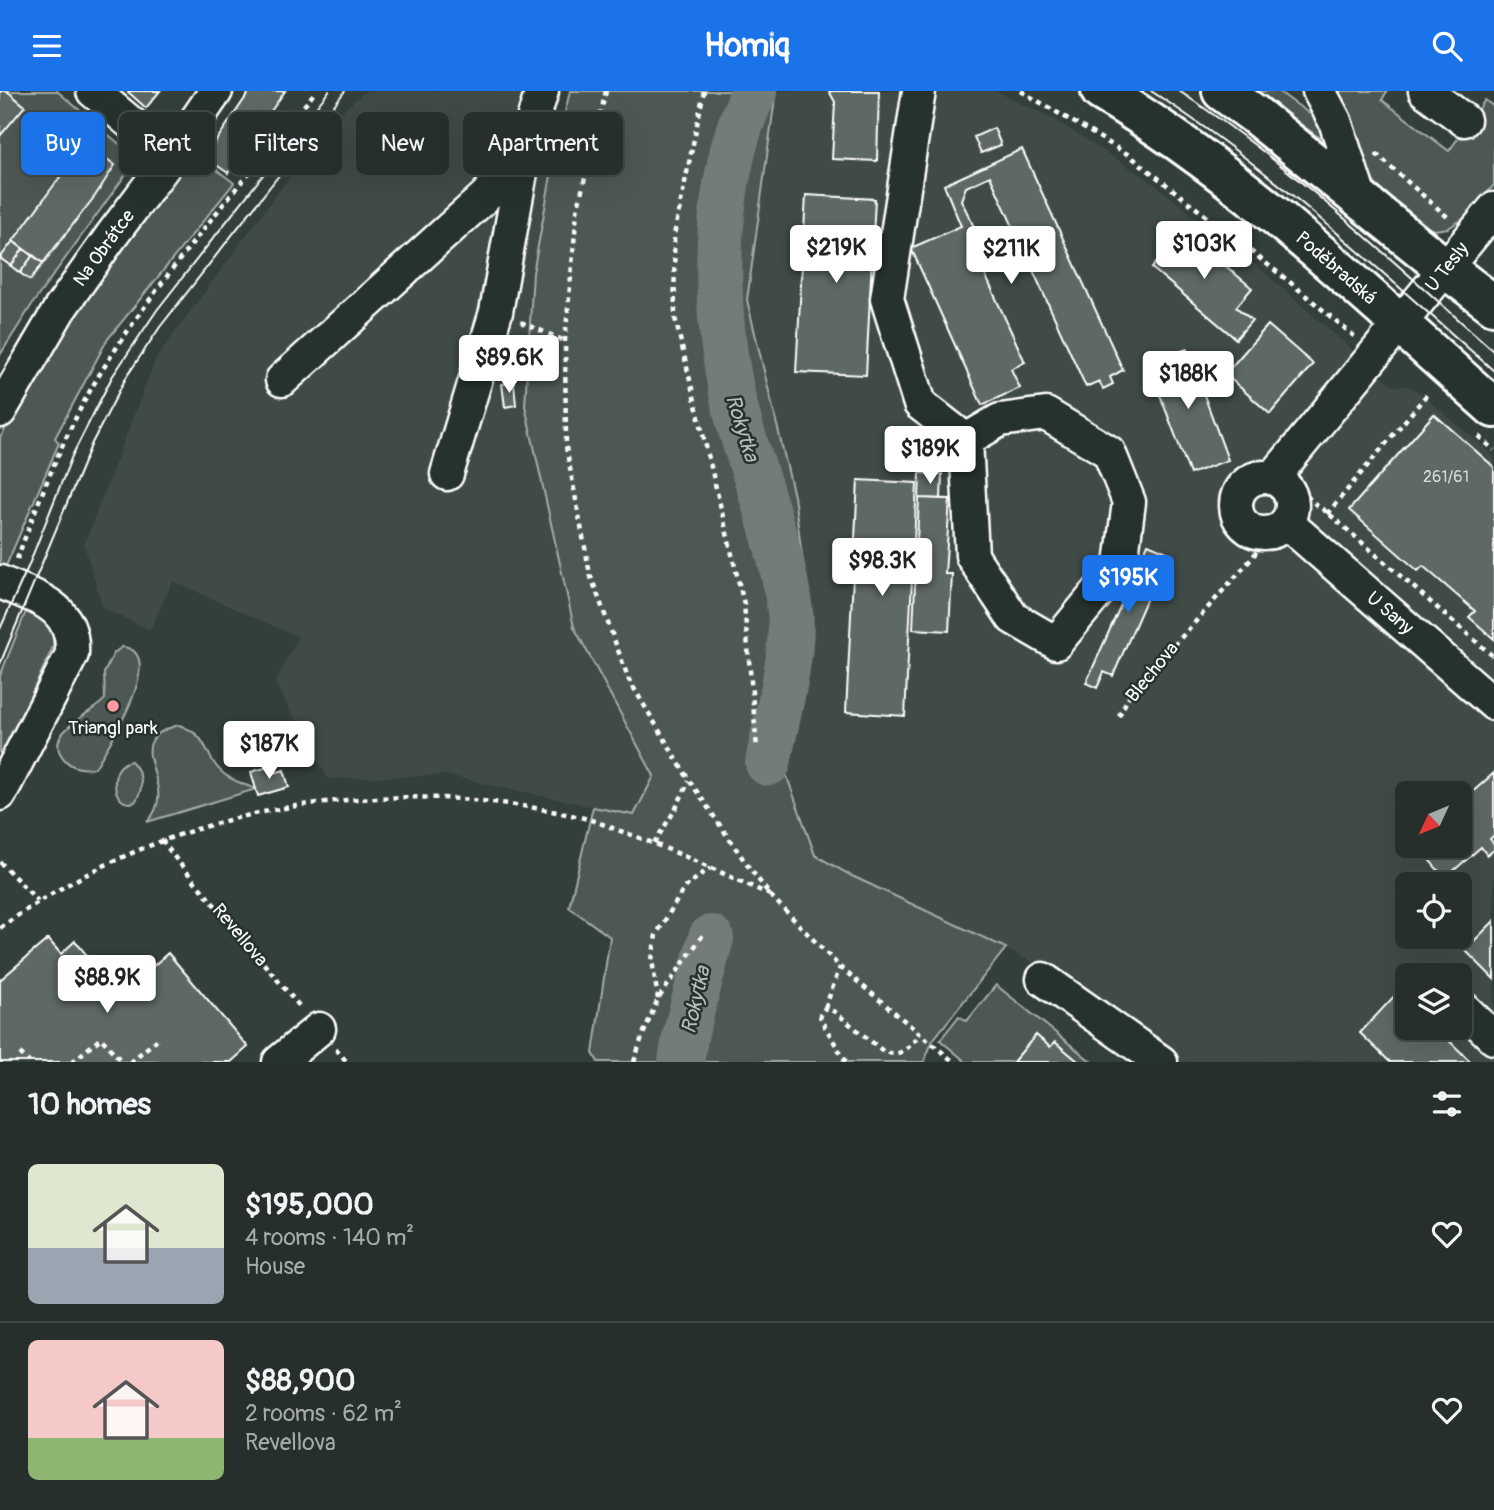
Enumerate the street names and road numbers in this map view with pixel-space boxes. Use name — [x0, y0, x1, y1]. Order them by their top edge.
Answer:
street label: Na Obrátce — [68, 204, 140, 291]
street label: Poděbradská — [1291, 226, 1382, 310]
street label: U Tesly — [1420, 237, 1474, 297]
street label: U Sany — [1362, 586, 1418, 640]
street label: Blechova — [1120, 637, 1184, 707]
street label: Revellova — [207, 899, 273, 972]

